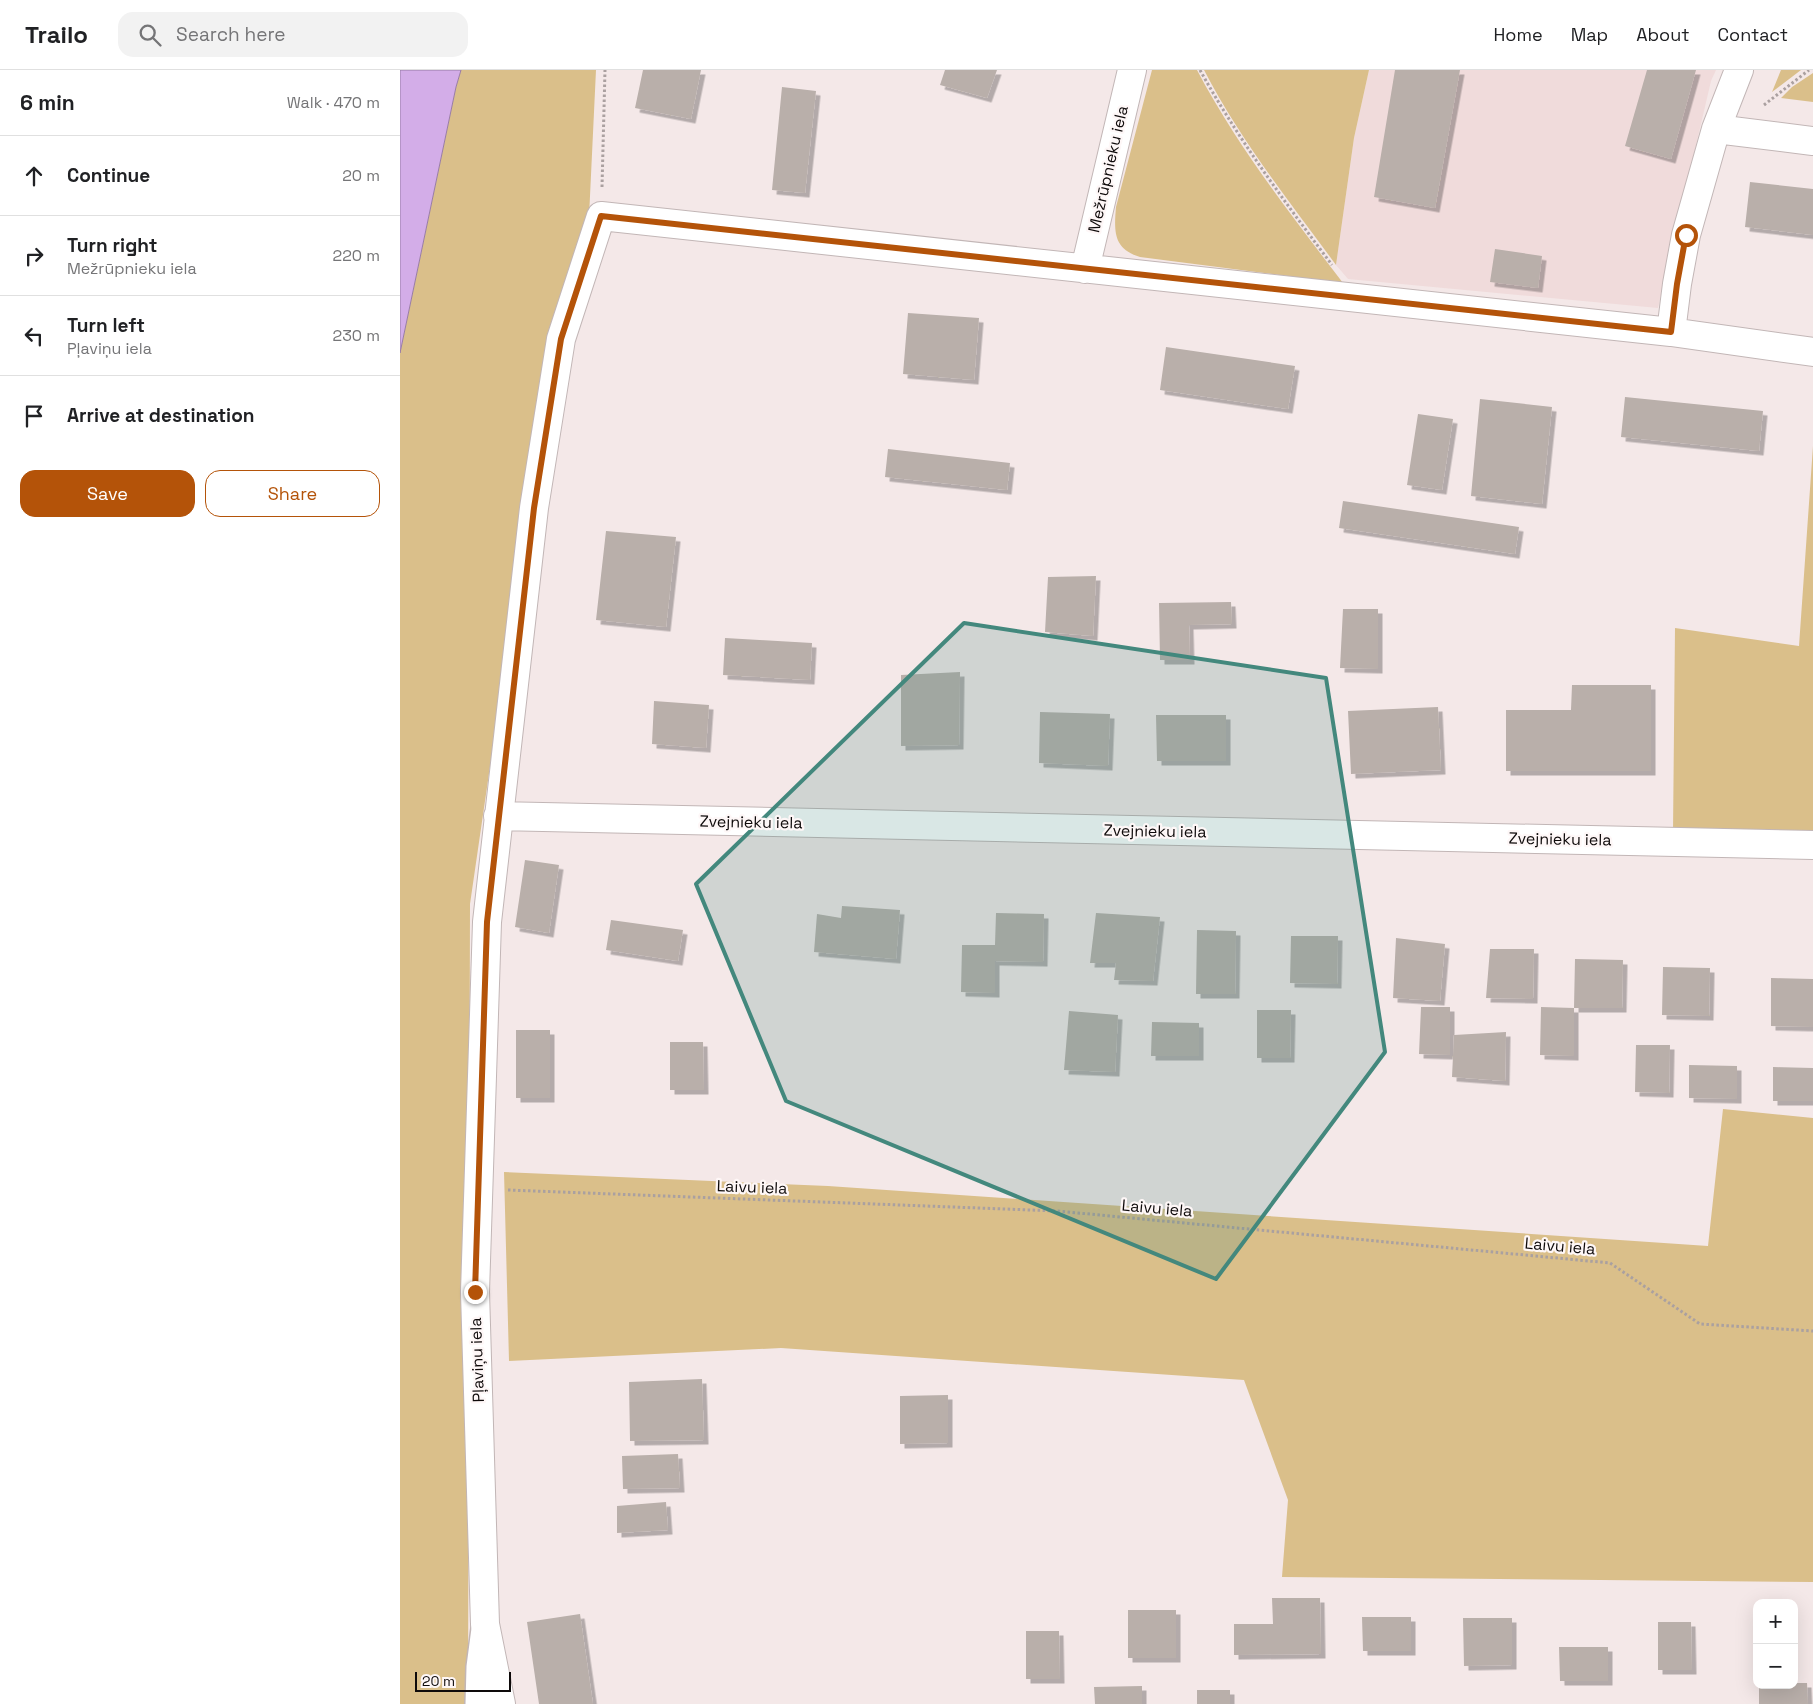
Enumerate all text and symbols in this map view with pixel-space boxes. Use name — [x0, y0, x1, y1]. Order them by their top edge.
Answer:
search box — [118, 12, 468, 57]
text: Trailo — [25, 19, 88, 50]
icon: search — [136, 21, 164, 49]
text: Search here — [176, 22, 286, 47]
text: Home — [1494, 23, 1543, 46]
text: Map — [1571, 23, 1608, 46]
text: About — [1636, 23, 1690, 46]
text: Contact — [1718, 23, 1788, 46]
text: 6 min — [20, 89, 75, 116]
text: Walk · 470 m — [287, 92, 380, 113]
street label: Mežrūpnieku iela — [1083, 103, 1133, 235]
icon: ahead — [20, 162, 48, 190]
text: Continue — [67, 163, 150, 188]
text: 20 m — [342, 165, 380, 186]
route start — [1675, 224, 1698, 247]
text: Turn right — [67, 233, 157, 258]
icon: right — [20, 242, 48, 270]
text: 220 m — [333, 245, 380, 266]
text: Mežrūpnieku iela — [67, 258, 197, 279]
text: Turn left — [67, 313, 145, 338]
icon: left — [20, 322, 48, 350]
text: 230 m — [333, 325, 380, 346]
text: Pļaviņu iela — [67, 338, 152, 359]
icon: arrive — [20, 402, 48, 430]
text: Arrive at destination — [67, 403, 255, 428]
button: Save — [20, 470, 195, 517]
button: Share — [205, 470, 380, 517]
street label: Zvejnieku iela — [699, 811, 803, 833]
street label: Zvejnieku iela — [1103, 820, 1207, 842]
street label: Zvejnieku iela — [1508, 828, 1612, 850]
street label: Laivu iela — [716, 1175, 788, 1199]
street label: Laivu iela — [1121, 1194, 1193, 1222]
street label: Laivu iela — [1524, 1232, 1596, 1260]
route end — [464, 1281, 487, 1304]
street label: Pļaviņu iela — [465, 1317, 489, 1403]
map controls — [1753, 1599, 1798, 1689]
button: + — [1753, 1599, 1798, 1644]
button: − — [1753, 1644, 1798, 1689]
scale bar — [415, 1669, 511, 1692]
text: 20 m — [422, 1672, 455, 1690]

